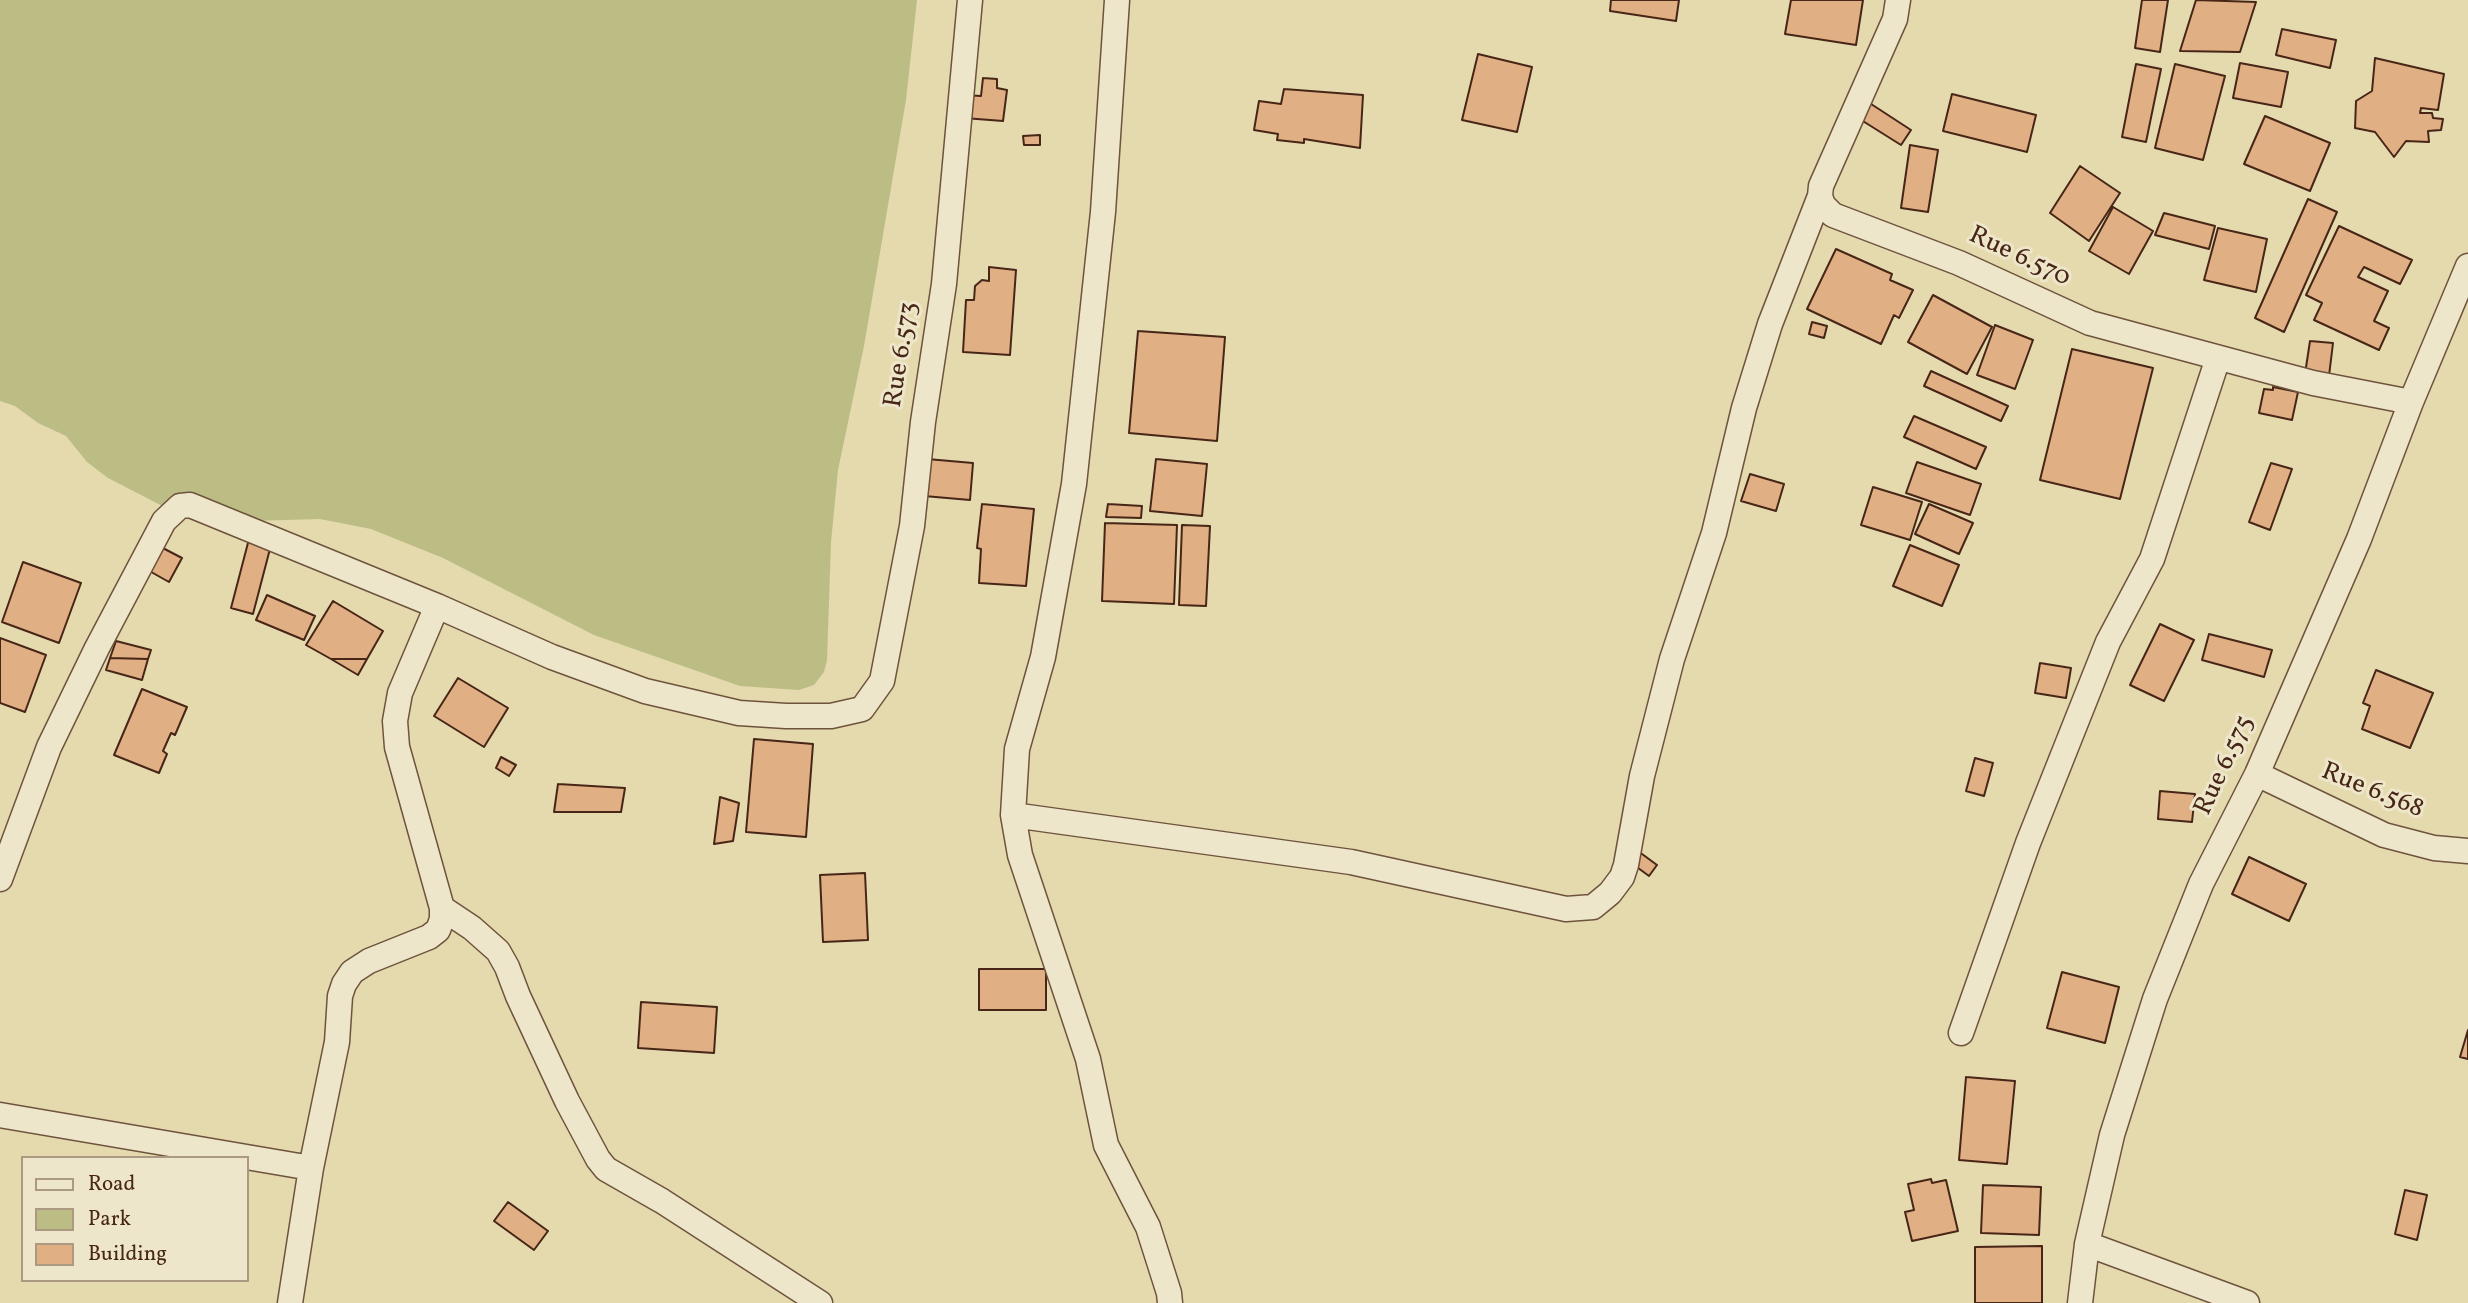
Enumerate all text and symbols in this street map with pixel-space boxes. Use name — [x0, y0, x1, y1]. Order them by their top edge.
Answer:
street label: Rue 6.570 — [1963, 221, 2075, 295]
street label: Rue 6.573 — [879, 300, 927, 410]
street label: Rue 6.575 — [2189, 711, 2263, 821]
street label: Rue 6.568 — [2316, 757, 2428, 827]
legend — [21, 1156, 248, 1282]
text: Road — [88, 1170, 135, 1199]
text: Park — [88, 1205, 131, 1234]
text: Building — [88, 1240, 167, 1269]

